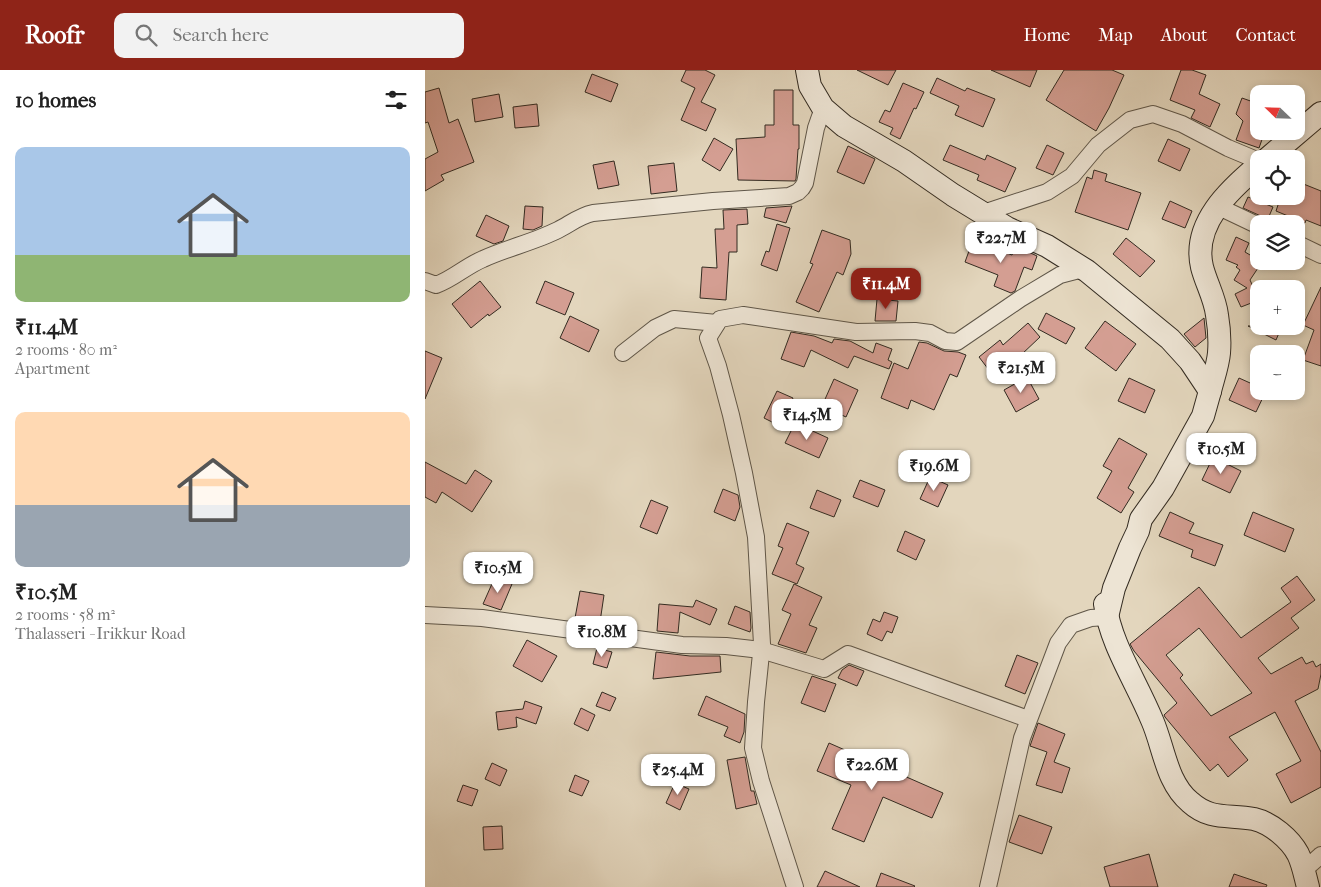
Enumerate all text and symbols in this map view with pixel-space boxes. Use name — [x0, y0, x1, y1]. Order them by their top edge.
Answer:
search box — [114, 13, 464, 58]
text: Roofr — [25, 21, 84, 49]
icon: search — [132, 21, 160, 49]
text: Search here — [172, 24, 269, 46]
text: Home — [1023, 25, 1070, 46]
text: Map — [1098, 25, 1133, 46]
text: About — [1161, 25, 1207, 46]
text: Contact — [1235, 25, 1296, 46]
north arrow — [1250, 85, 1305, 140]
map controls — [1250, 85, 1305, 400]
icon: filters — [382, 86, 410, 114]
text: 10 homes — [15, 88, 96, 112]
button: locate — [1250, 150, 1305, 205]
icon: home — [168, 180, 258, 270]
button: layers — [1250, 215, 1305, 270]
pin: ₹22.7M — [960, 222, 1042, 264]
text: ₹22.7M — [976, 228, 1026, 247]
pin: ₹11.4M — [845, 268, 927, 310]
text: ₹11.4M — [862, 274, 910, 293]
button: + — [1250, 280, 1305, 335]
text: ₹11.4M — [15, 315, 78, 339]
text: 2 rooms · 80 m² — [15, 340, 117, 359]
button: − — [1250, 345, 1305, 400]
pin: ₹21.5M — [980, 352, 1062, 394]
text: ₹21.5M — [997, 358, 1045, 377]
text: Apartment — [15, 359, 90, 378]
pin: ₹14.5M — [766, 398, 848, 441]
text: ₹14.5M — [783, 405, 831, 424]
pin: ₹10.5M — [1180, 432, 1262, 475]
text: ₹10.5M — [1197, 439, 1245, 458]
icon: home — [168, 445, 258, 535]
pin: ₹19.6M — [893, 450, 975, 492]
text: ₹19.6M — [909, 456, 959, 475]
pin: ₹10.5M — [457, 552, 539, 594]
text: ₹10.5M — [474, 558, 522, 577]
text: ₹10.5M — [15, 580, 77, 604]
text: 2 rooms · 58 m² — [15, 605, 115, 624]
pin: ₹10.8M — [561, 616, 643, 658]
text: ₹10.8M — [577, 622, 627, 641]
text: Thalasseri - Irikkur Road — [15, 624, 186, 643]
pin: ₹22.6M — [831, 748, 913, 791]
pin: ₹25.4M — [637, 754, 719, 796]
text: ₹22.6M — [846, 755, 898, 774]
text: ₹25.4M — [652, 760, 704, 779]

